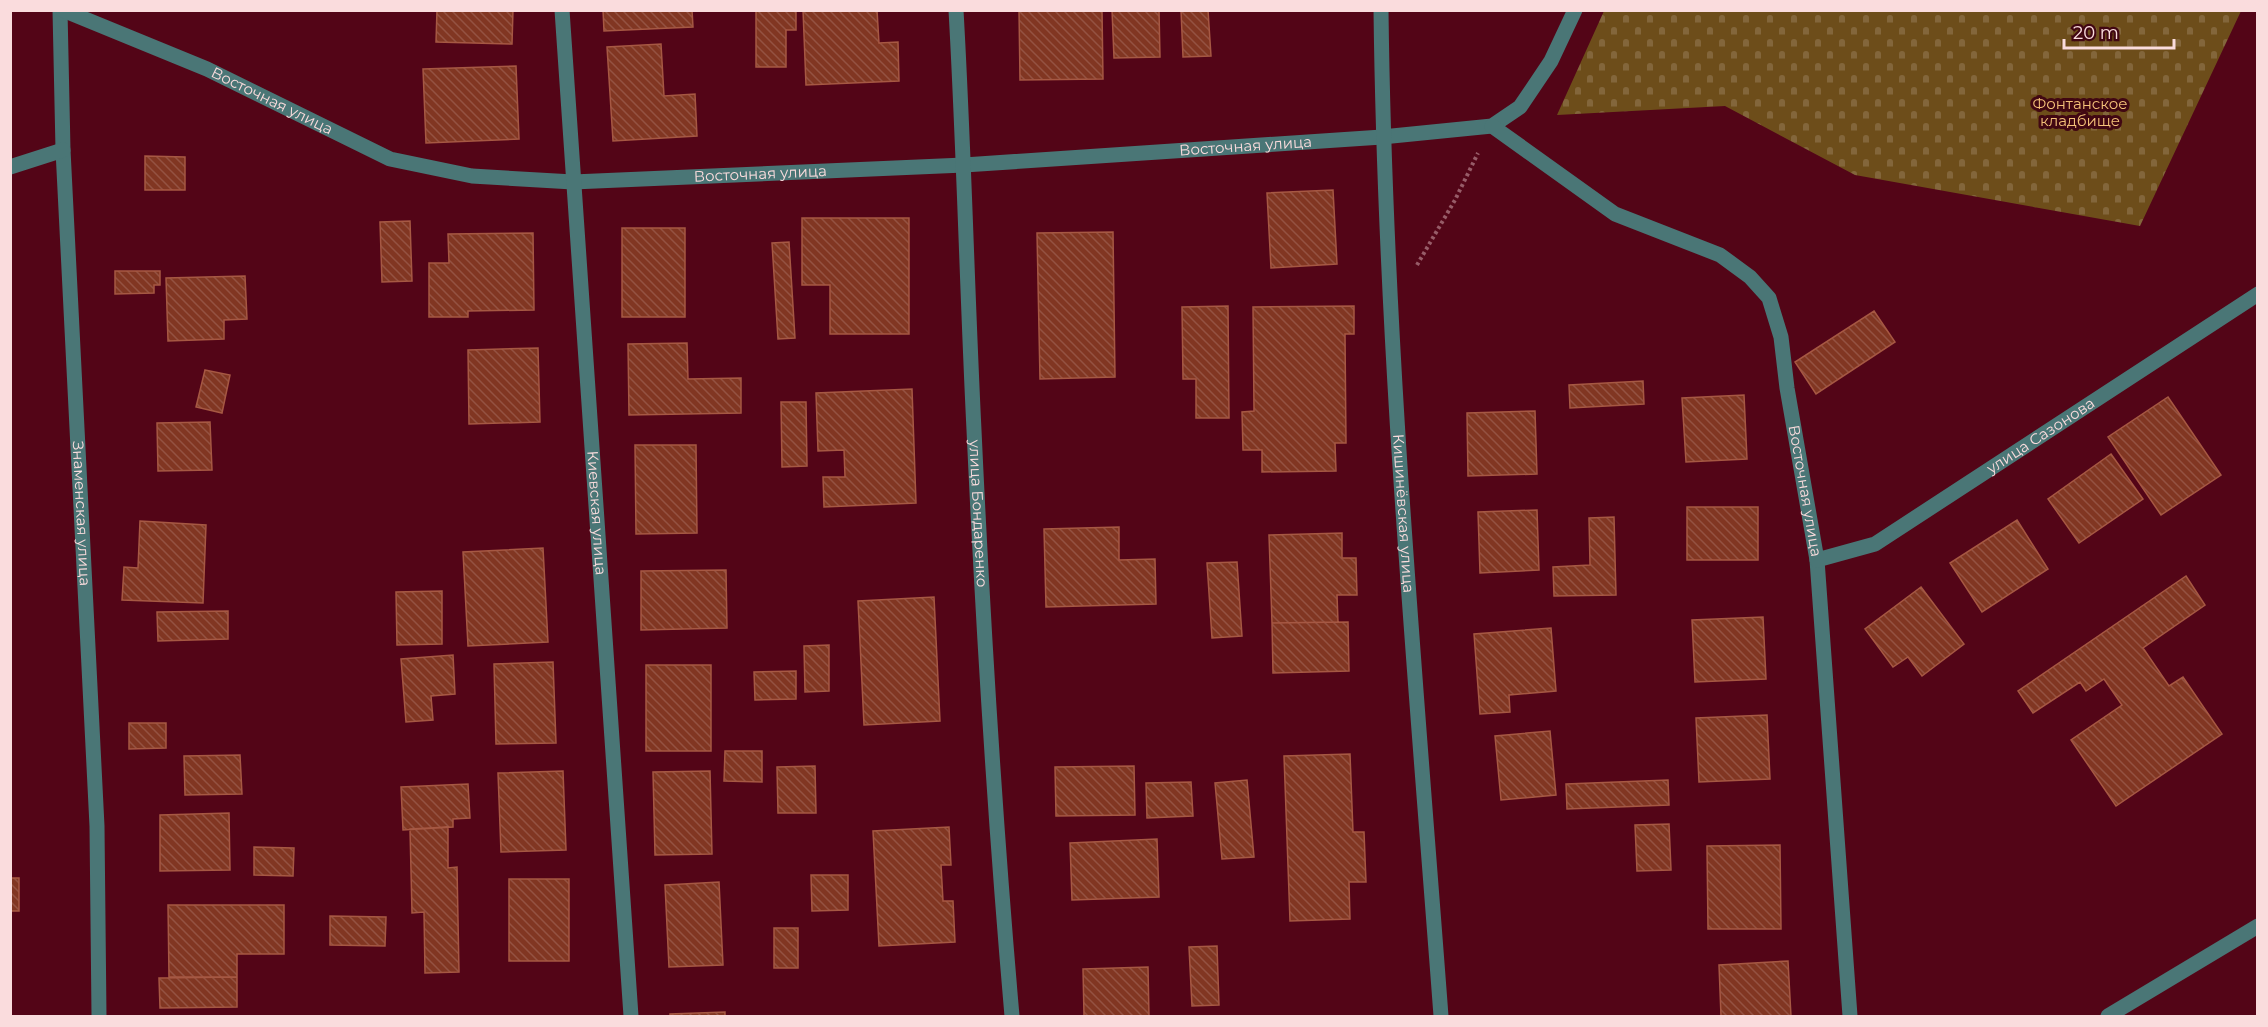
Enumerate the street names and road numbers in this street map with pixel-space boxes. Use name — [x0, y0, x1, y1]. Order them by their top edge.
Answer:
street label: Восточная улица — [208, 63, 336, 138]
street label: Восточная улица — [1178, 132, 1313, 160]
street label: Восточная улица — [693, 161, 827, 186]
street label: улица Сазонова — [1982, 393, 2098, 478]
street label: Восточная улица — [1785, 423, 1826, 558]
street label: Кишинёвская улица — [1389, 433, 1419, 594]
street label: улица Бондаренко — [965, 438, 992, 588]
street label: Знаменская улица — [69, 441, 95, 586]
street label: Киевская улица — [583, 450, 611, 576]

